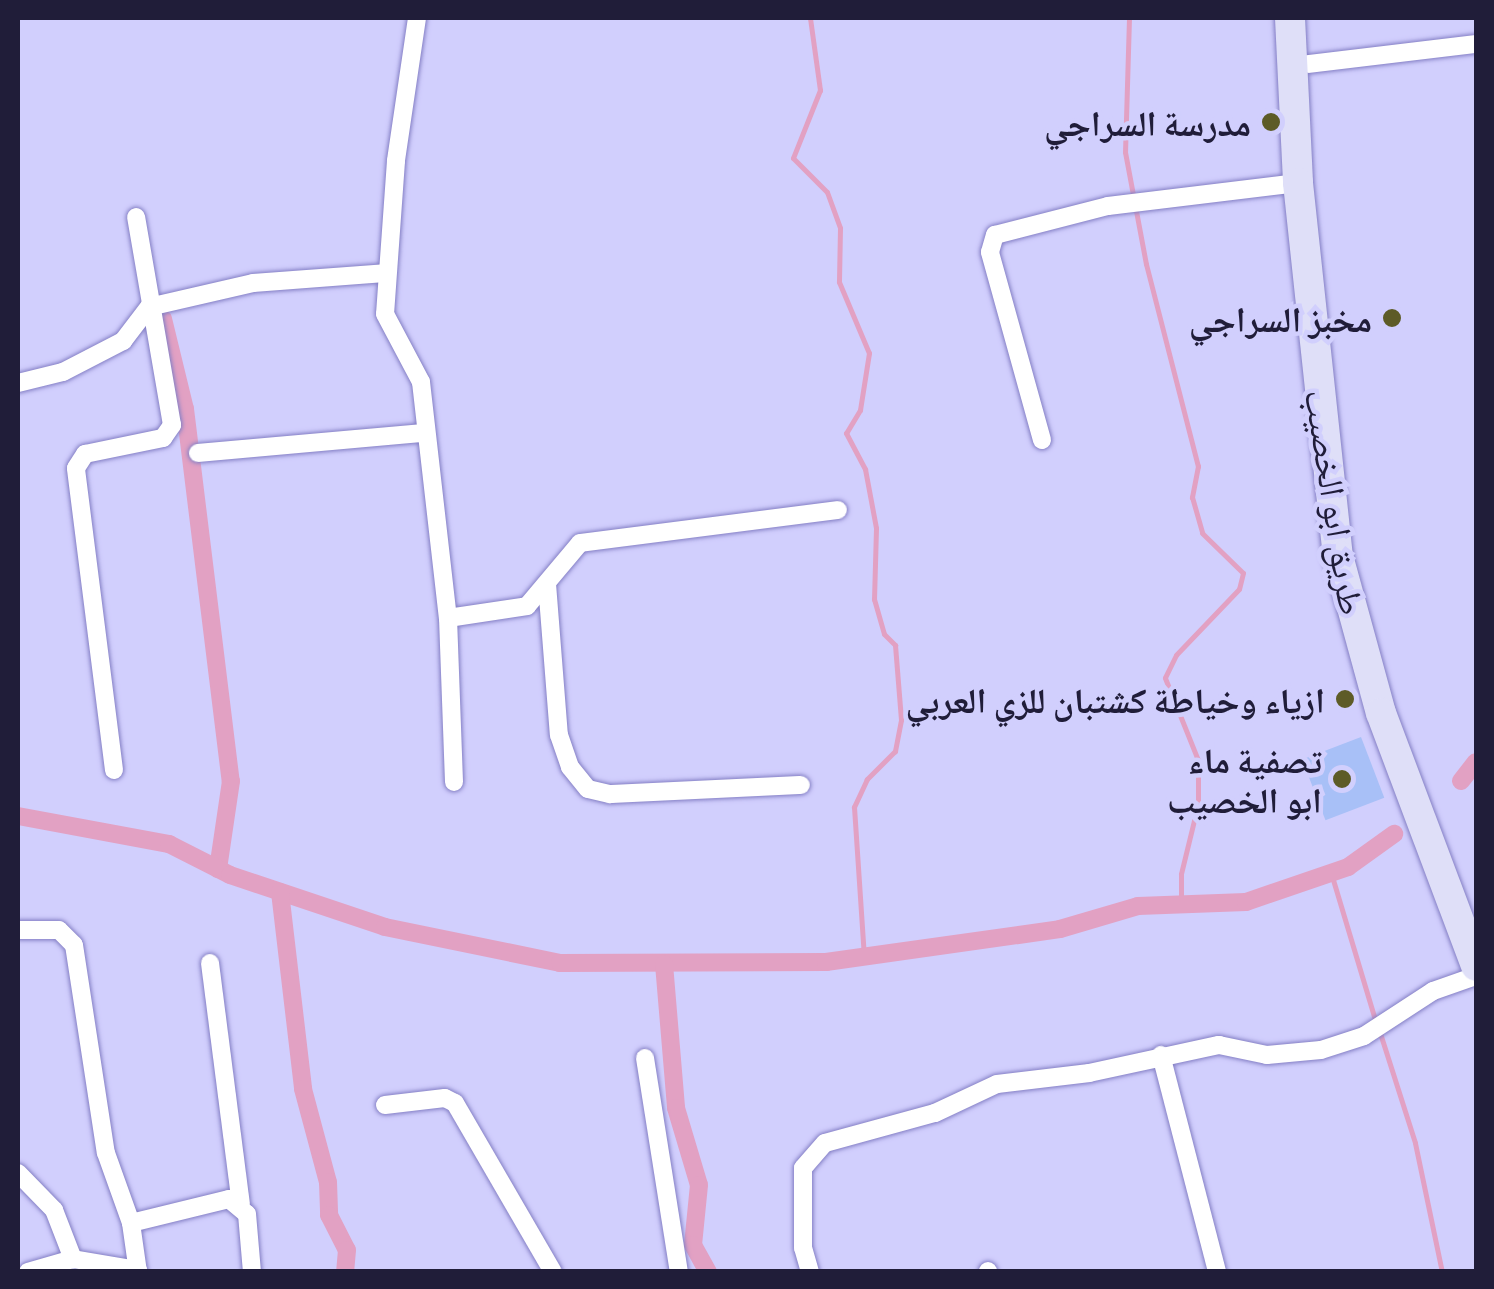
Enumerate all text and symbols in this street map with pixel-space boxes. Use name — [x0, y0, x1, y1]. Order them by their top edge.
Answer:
place label: مدرسة السراجي — [1044, 101, 1251, 143]
marker: مدرسة السراجي — [1260, 111, 1282, 133]
place label: مخبز السراجي — [1189, 297, 1372, 339]
marker: مخبز السراجي — [1381, 307, 1403, 329]
street label: طريق ابو الخصيب — [1297, 386, 1375, 618]
place label: ازياء وخياطة كشتبان للزي العربي — [906, 678, 1325, 720]
marker: ازياء وخياطة كشتبان للزي العربي — [1334, 688, 1356, 710]
place label: تصفية ماء ابو الخصيب — [1167, 738, 1322, 820]
marker: تصفية ماء ابو الخصيب — [1331, 768, 1353, 790]

